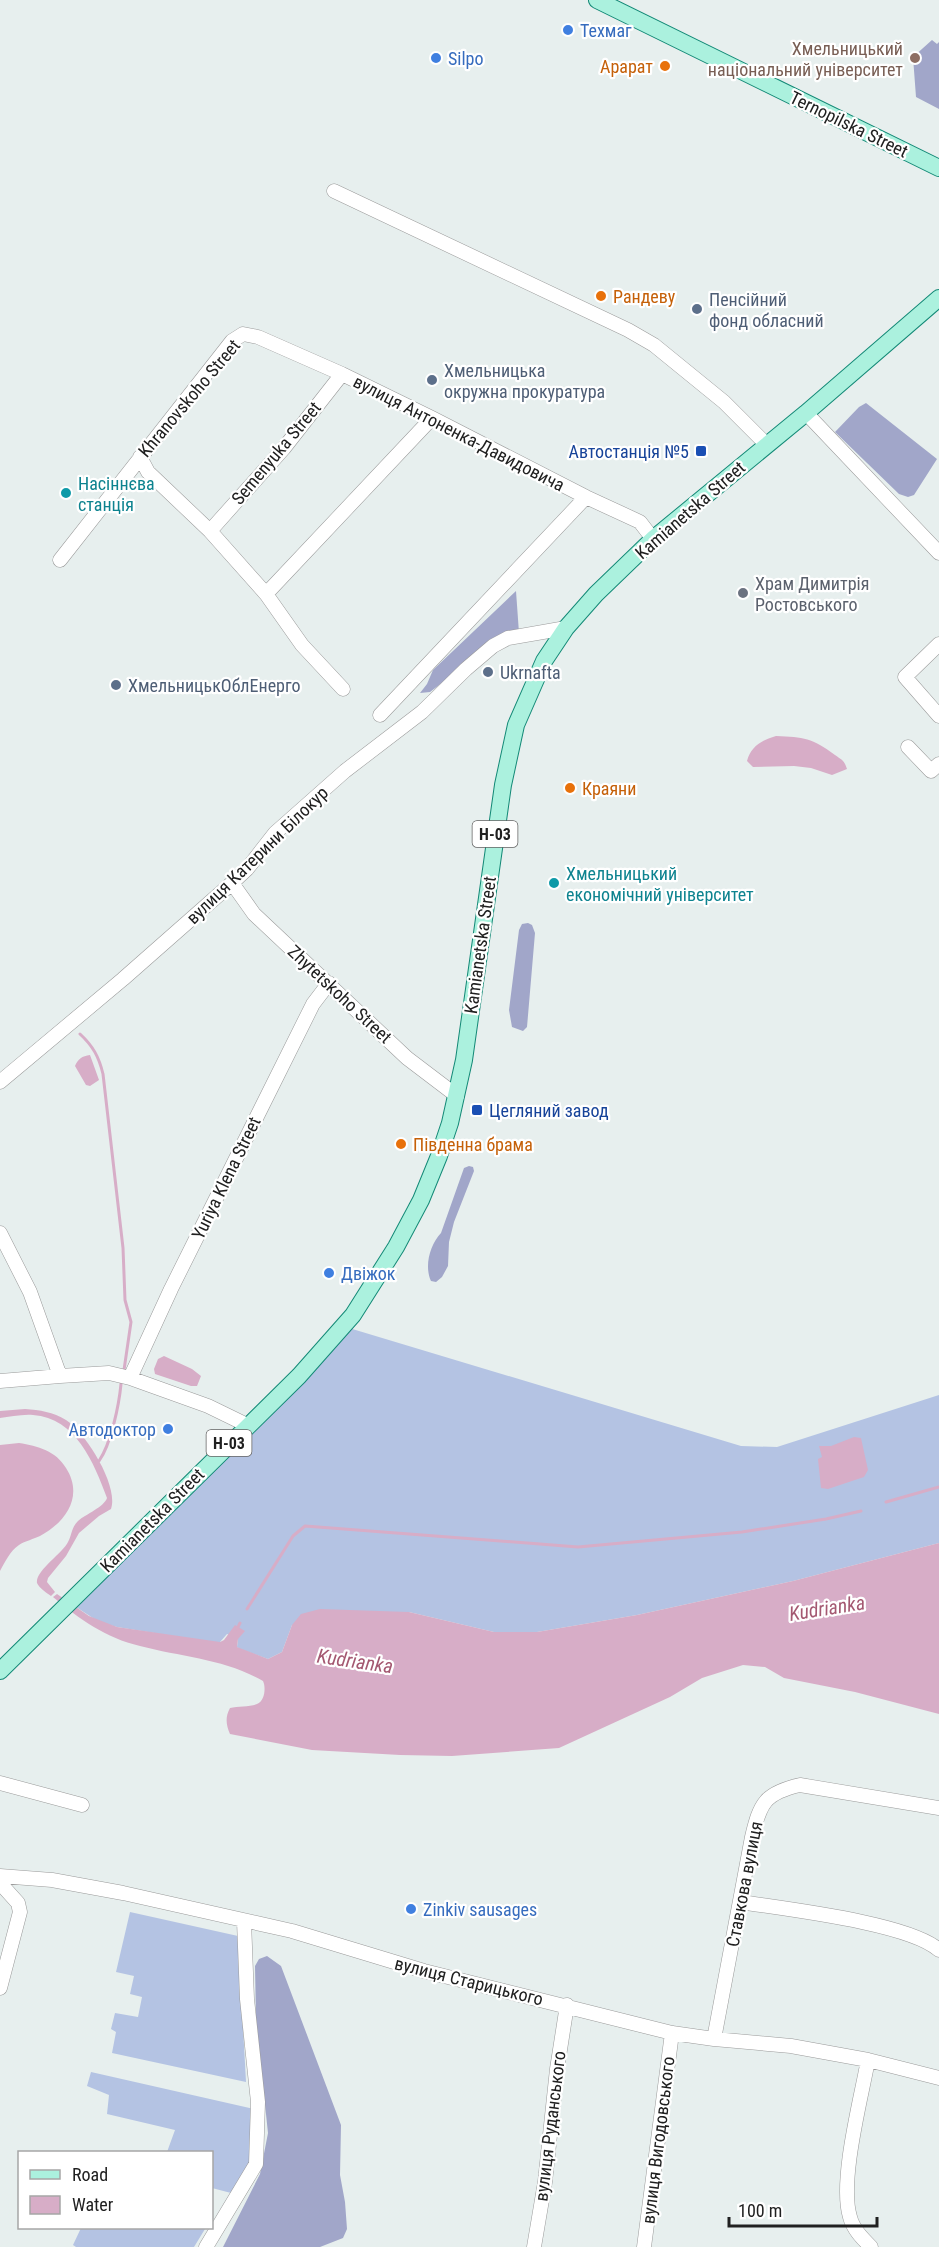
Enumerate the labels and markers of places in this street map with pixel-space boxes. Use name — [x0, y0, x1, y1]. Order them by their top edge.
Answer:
place label: Техмаг — [580, 20, 632, 41]
marker: Техмаг — [561, 23, 575, 37]
place label: Хмельницький національний університет — [708, 38, 903, 80]
place label: Silpo — [448, 48, 484, 69]
marker: Silpo — [429, 51, 443, 65]
marker: Хмельницький національний університет — [908, 51, 922, 65]
place label: Арарат — [600, 56, 653, 77]
marker: Арарат — [658, 59, 672, 73]
place label: Рандеву — [613, 286, 676, 307]
marker: Рандеву — [594, 289, 608, 303]
place label: Пенсійний фонд обласний — [709, 289, 824, 331]
marker: Пенсійний фонд обласний — [690, 302, 704, 316]
place label: Хмельницька окружна прокуратура — [444, 360, 605, 402]
marker: Хмельницька окружна прокуратура — [425, 373, 439, 387]
place label: Автостанція №5 — [569, 441, 689, 462]
marker: Автостанція №5 — [694, 444, 708, 458]
place label: Насіннєва станція — [78, 473, 155, 515]
marker: Насіннєва станція — [59, 486, 73, 500]
place label: Храм Димитрія Ростовського — [755, 573, 869, 615]
marker: Храм Димитрія Ростовського — [736, 586, 750, 600]
place label: Ukrnafta — [500, 662, 561, 683]
marker: Ukrnafta — [481, 665, 495, 679]
place label: ХмельницькОблЕнерго — [128, 675, 301, 696]
marker: ХмельницькОблЕнерго — [109, 678, 123, 692]
place label: Краяни — [582, 778, 636, 799]
marker: Краяни — [563, 781, 577, 795]
place label: Хмельницький економічний університет — [566, 863, 754, 905]
marker: Хмельницький економічний університет — [547, 876, 561, 890]
place label: Цегляний завод — [489, 1100, 609, 1121]
marker: Цегляний завод — [470, 1103, 484, 1117]
place label: Південна брама — [413, 1134, 533, 1155]
marker: Південна брама — [394, 1137, 408, 1151]
place label: Двіжок — [341, 1263, 396, 1284]
marker: Двіжок — [322, 1266, 336, 1280]
place label: Автодоктор — [68, 1419, 156, 1440]
marker: Автодоктор — [161, 1422, 175, 1436]
place label: Zinkiv sausages — [423, 1899, 537, 1920]
marker: Zinkiv sausages — [404, 1902, 418, 1916]

